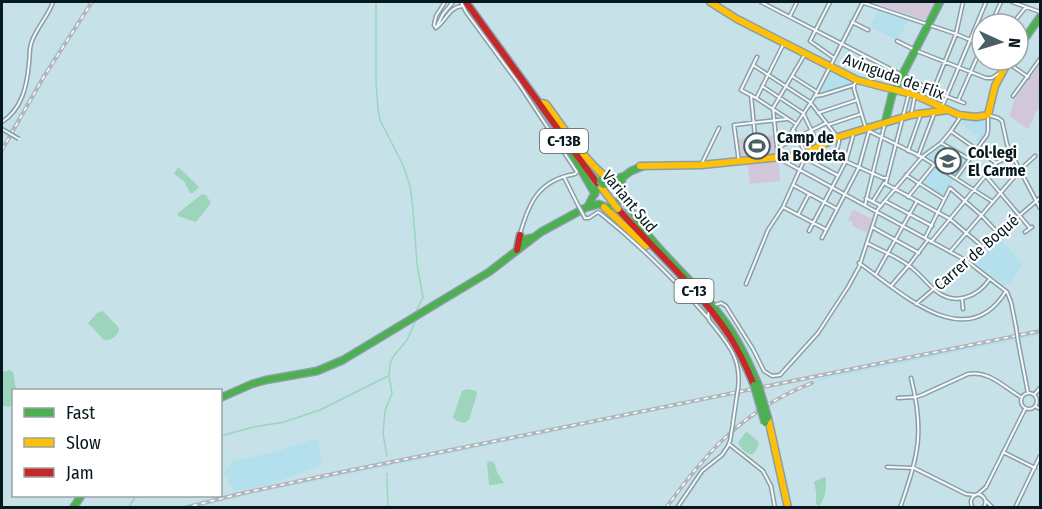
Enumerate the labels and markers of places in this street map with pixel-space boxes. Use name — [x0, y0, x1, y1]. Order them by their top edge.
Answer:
place label: Camp de la Bordeta — [777, 128, 846, 165]
sports icon: Camp de la Bordeta — [742, 131, 772, 161]
place label: Col·legi El Carme — [968, 143, 1026, 180]
school or university icon: Col·legi El Carme — [933, 146, 963, 176]

